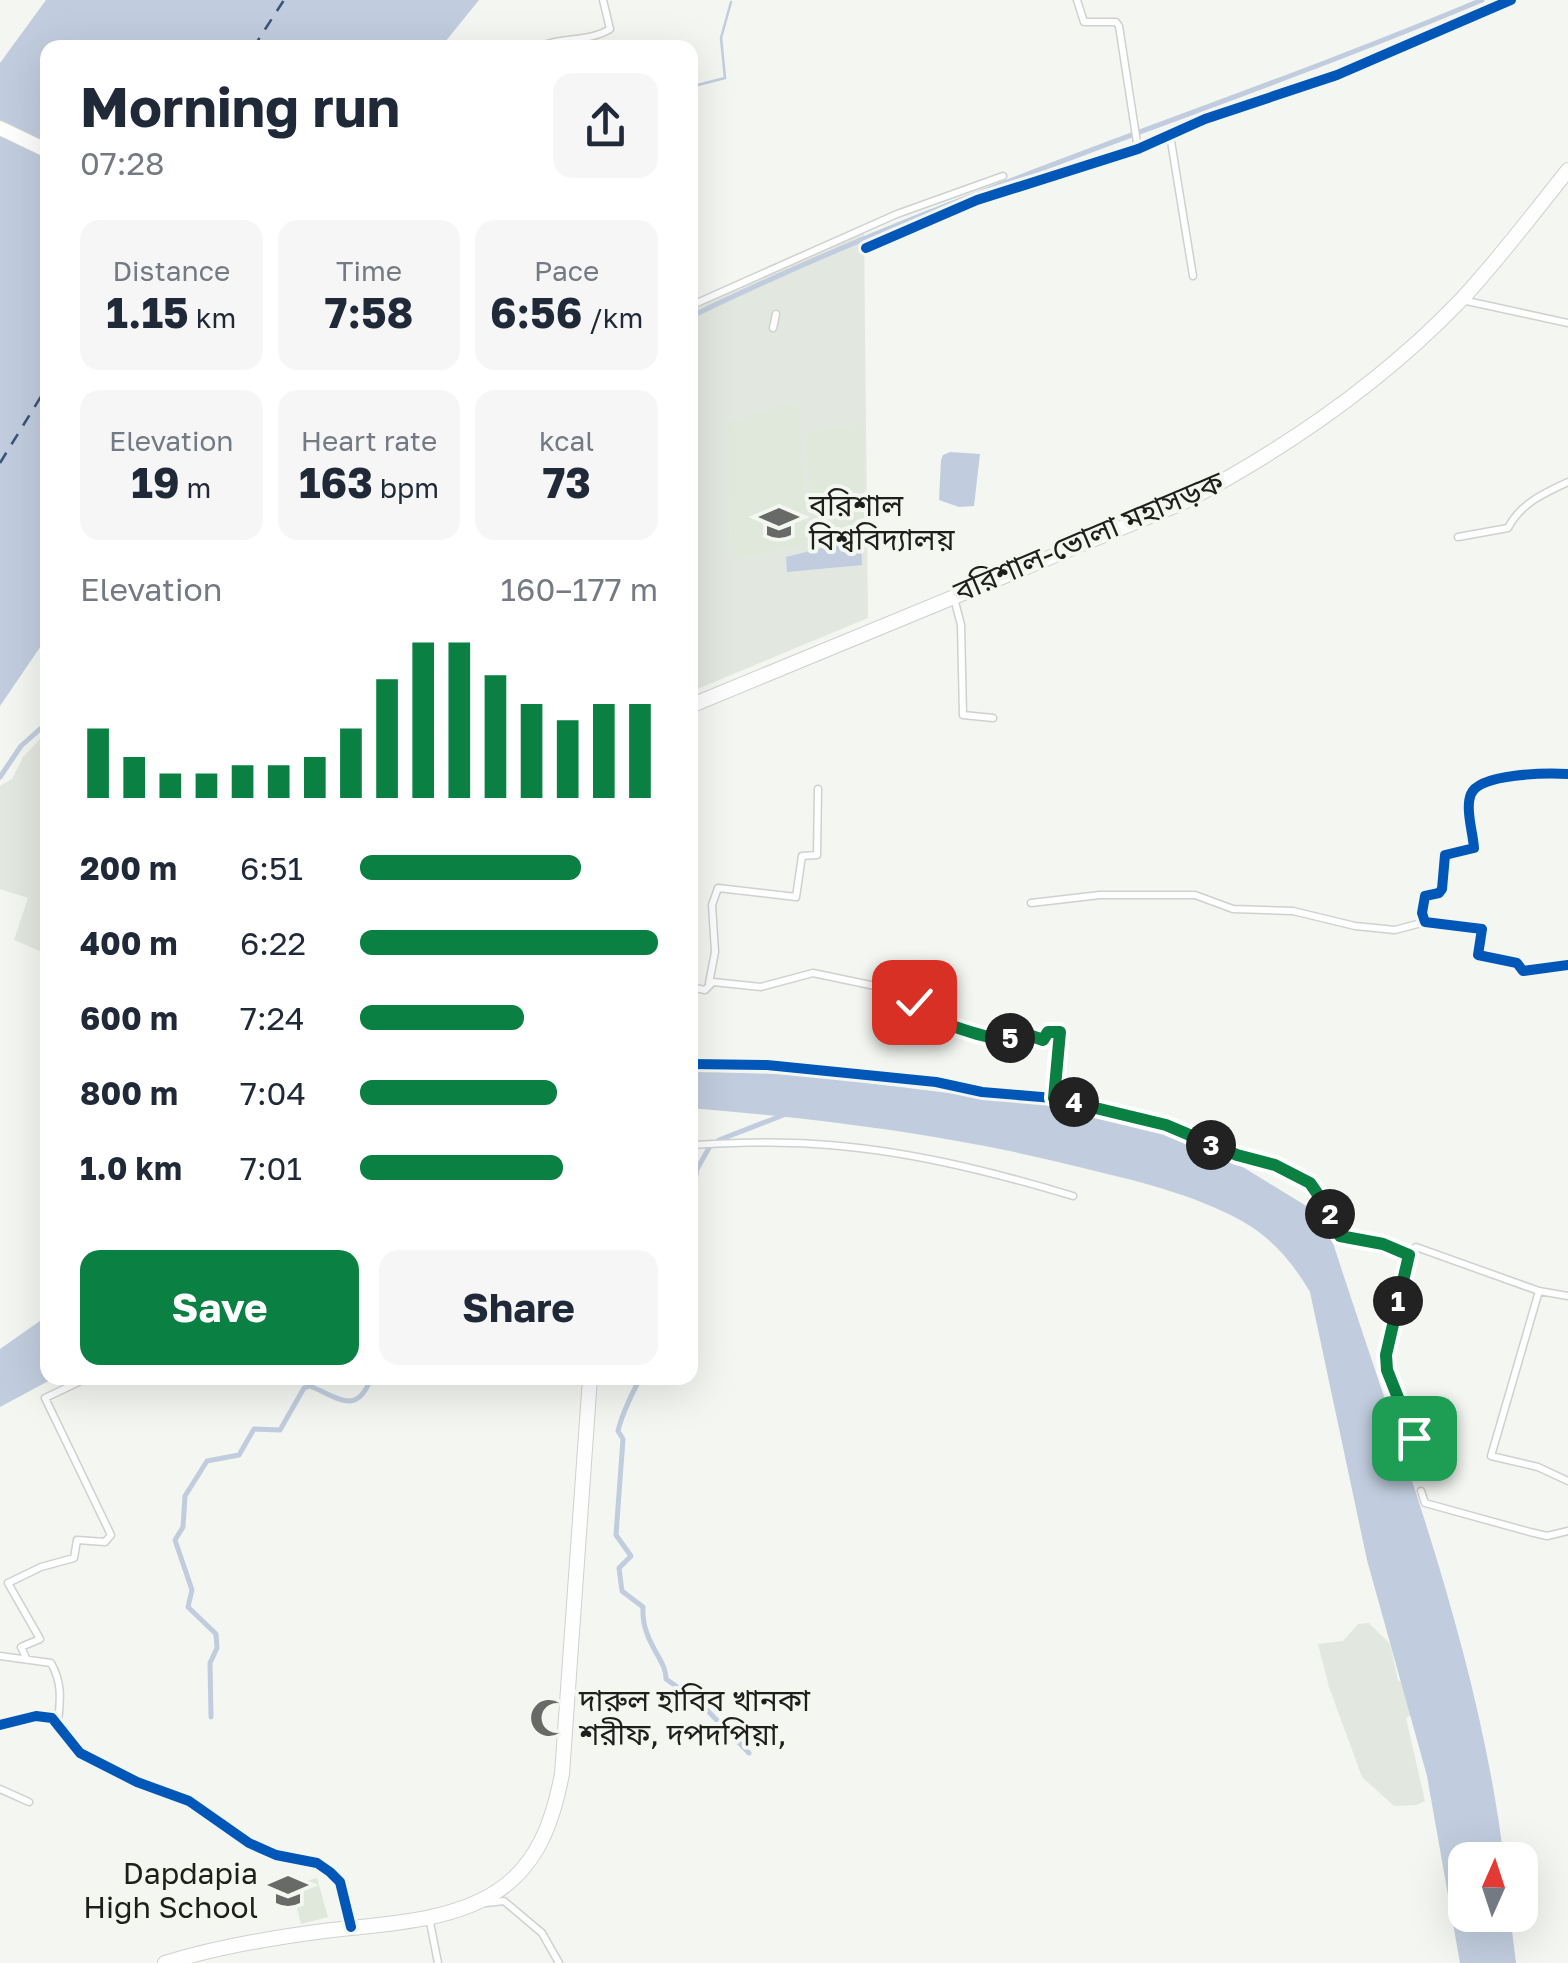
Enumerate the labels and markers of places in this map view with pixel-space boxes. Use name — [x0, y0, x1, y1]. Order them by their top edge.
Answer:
place label: বরিশাল বিশ্ববিদ্যালয় — [808, 487, 956, 557]
school or university icon: বরিশাল বিশ্ববিদ্যালয় — [758, 502, 800, 544]
pin — [872, 960, 957, 1045]
pin: 5 — [985, 1013, 1035, 1063]
pin: 4 — [1049, 1077, 1099, 1127]
pin: 3 — [1186, 1120, 1236, 1170]
pin: 2 — [1305, 1189, 1355, 1239]
pin: 1 — [1373, 1276, 1423, 1326]
pin — [1372, 1396, 1457, 1481]
place label: দারুল হাবিব খানকা শরীফ, দপদপিয়া, — [578, 1682, 811, 1752]
mosque icon: দারুল হাবিব খানকা শরীফ, দপদপিয়া, — [528, 1697, 570, 1739]
place label: Dapdapia High School — [83, 1855, 258, 1925]
school or university icon: Dapdapia High School — [267, 1870, 309, 1912]

